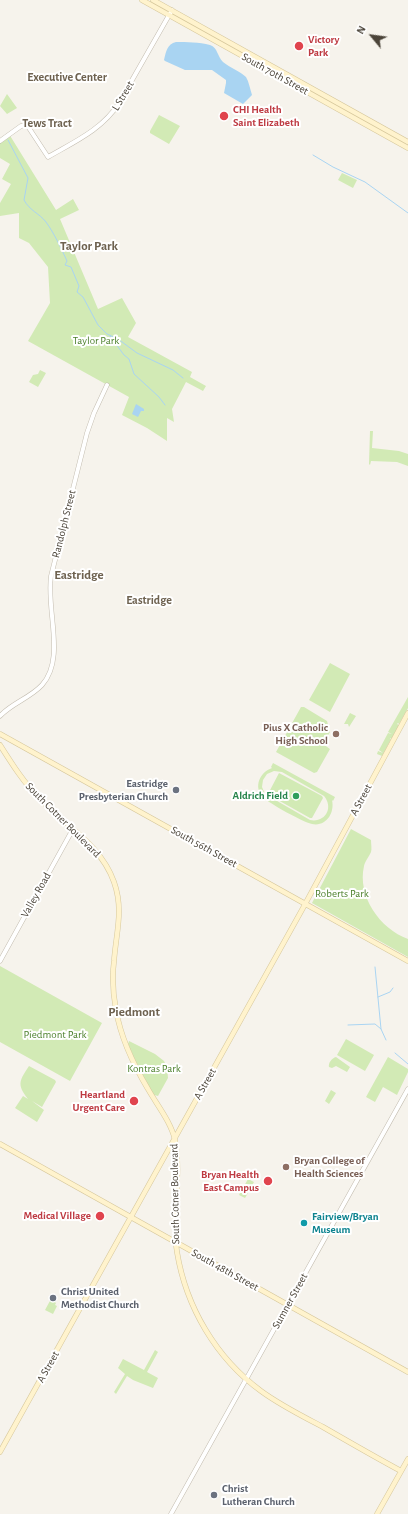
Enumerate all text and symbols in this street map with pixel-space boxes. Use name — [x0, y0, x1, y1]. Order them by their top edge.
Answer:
north arrow — [352, 16, 392, 56]
text: N — [354, 24, 368, 36]
place label: Victory Park — [308, 33, 339, 59]
marker: Victory Park — [293, 40, 305, 52]
street label: South 70th Street — [239, 50, 311, 98]
district label: Executive Center — [27, 70, 107, 84]
street label: L Street — [109, 79, 137, 113]
place label: CHI Health Saint Elizabeth — [233, 103, 300, 129]
marker: CHI Health Saint Elizabeth — [218, 110, 230, 122]
district label: Tews Tract — [22, 116, 72, 130]
district label: Taylor Park — [60, 238, 118, 254]
park label: Taylor Park — [73, 334, 119, 348]
street label: Randolph Street — [49, 489, 79, 559]
district label: Eastridge — [54, 567, 104, 583]
district label: Eastridge — [126, 593, 172, 607]
place label: Pius X Catholic High School — [263, 721, 328, 747]
marker: Pius X Catholic High School — [331, 729, 341, 739]
place label: Eastridge Presbyterian Church — [79, 777, 168, 803]
street label: South Cotner Boulevard — [23, 780, 103, 860]
street label: A Street — [347, 782, 375, 818]
marker: Eastridge Presbyterian Church — [171, 785, 181, 795]
place label: Aldrich Field — [232, 789, 288, 803]
marker: Aldrich Field — [291, 791, 301, 801]
street label: South 56th Street — [169, 823, 239, 871]
street label: Valley Road — [18, 870, 54, 920]
park label: Roberts Park — [315, 887, 369, 901]
district label: Piedmont — [108, 1004, 160, 1020]
park label: Piedmont Park — [23, 1028, 87, 1042]
park label: Kontras Park — [127, 1062, 181, 1076]
street label: A Street — [191, 1066, 219, 1102]
place label: Heartland Urgent Care — [73, 1088, 125, 1114]
marker: Heartland Urgent Care — [128, 1095, 140, 1107]
street label: South Cotner Boulevard — [168, 1143, 182, 1245]
place label: Bryan College of Health Sciences — [294, 1154, 365, 1180]
marker: Bryan College of Health Sciences — [281, 1162, 291, 1172]
place label: Bryan Health East Campus — [201, 1168, 259, 1194]
marker: Bryan Health East Campus — [262, 1175, 274, 1187]
place label: Medical Village — [24, 1209, 91, 1223]
marker: Medical Village — [94, 1210, 106, 1222]
place label: Fairview/Bryan Museum — [312, 1210, 379, 1236]
marker: Fairview/Bryan Museum — [299, 1218, 309, 1228]
street label: South 48th Street — [189, 1246, 261, 1294]
street label: Sumner Street — [269, 1271, 311, 1331]
place label: Christ United Methodist Church — [61, 1285, 139, 1311]
marker: Christ United Methodist Church — [48, 1293, 58, 1303]
street label: A Street — [34, 1349, 62, 1385]
place label: Christ Lutheran Church — [222, 1482, 295, 1508]
marker: Christ Lutheran Church — [209, 1490, 219, 1500]

